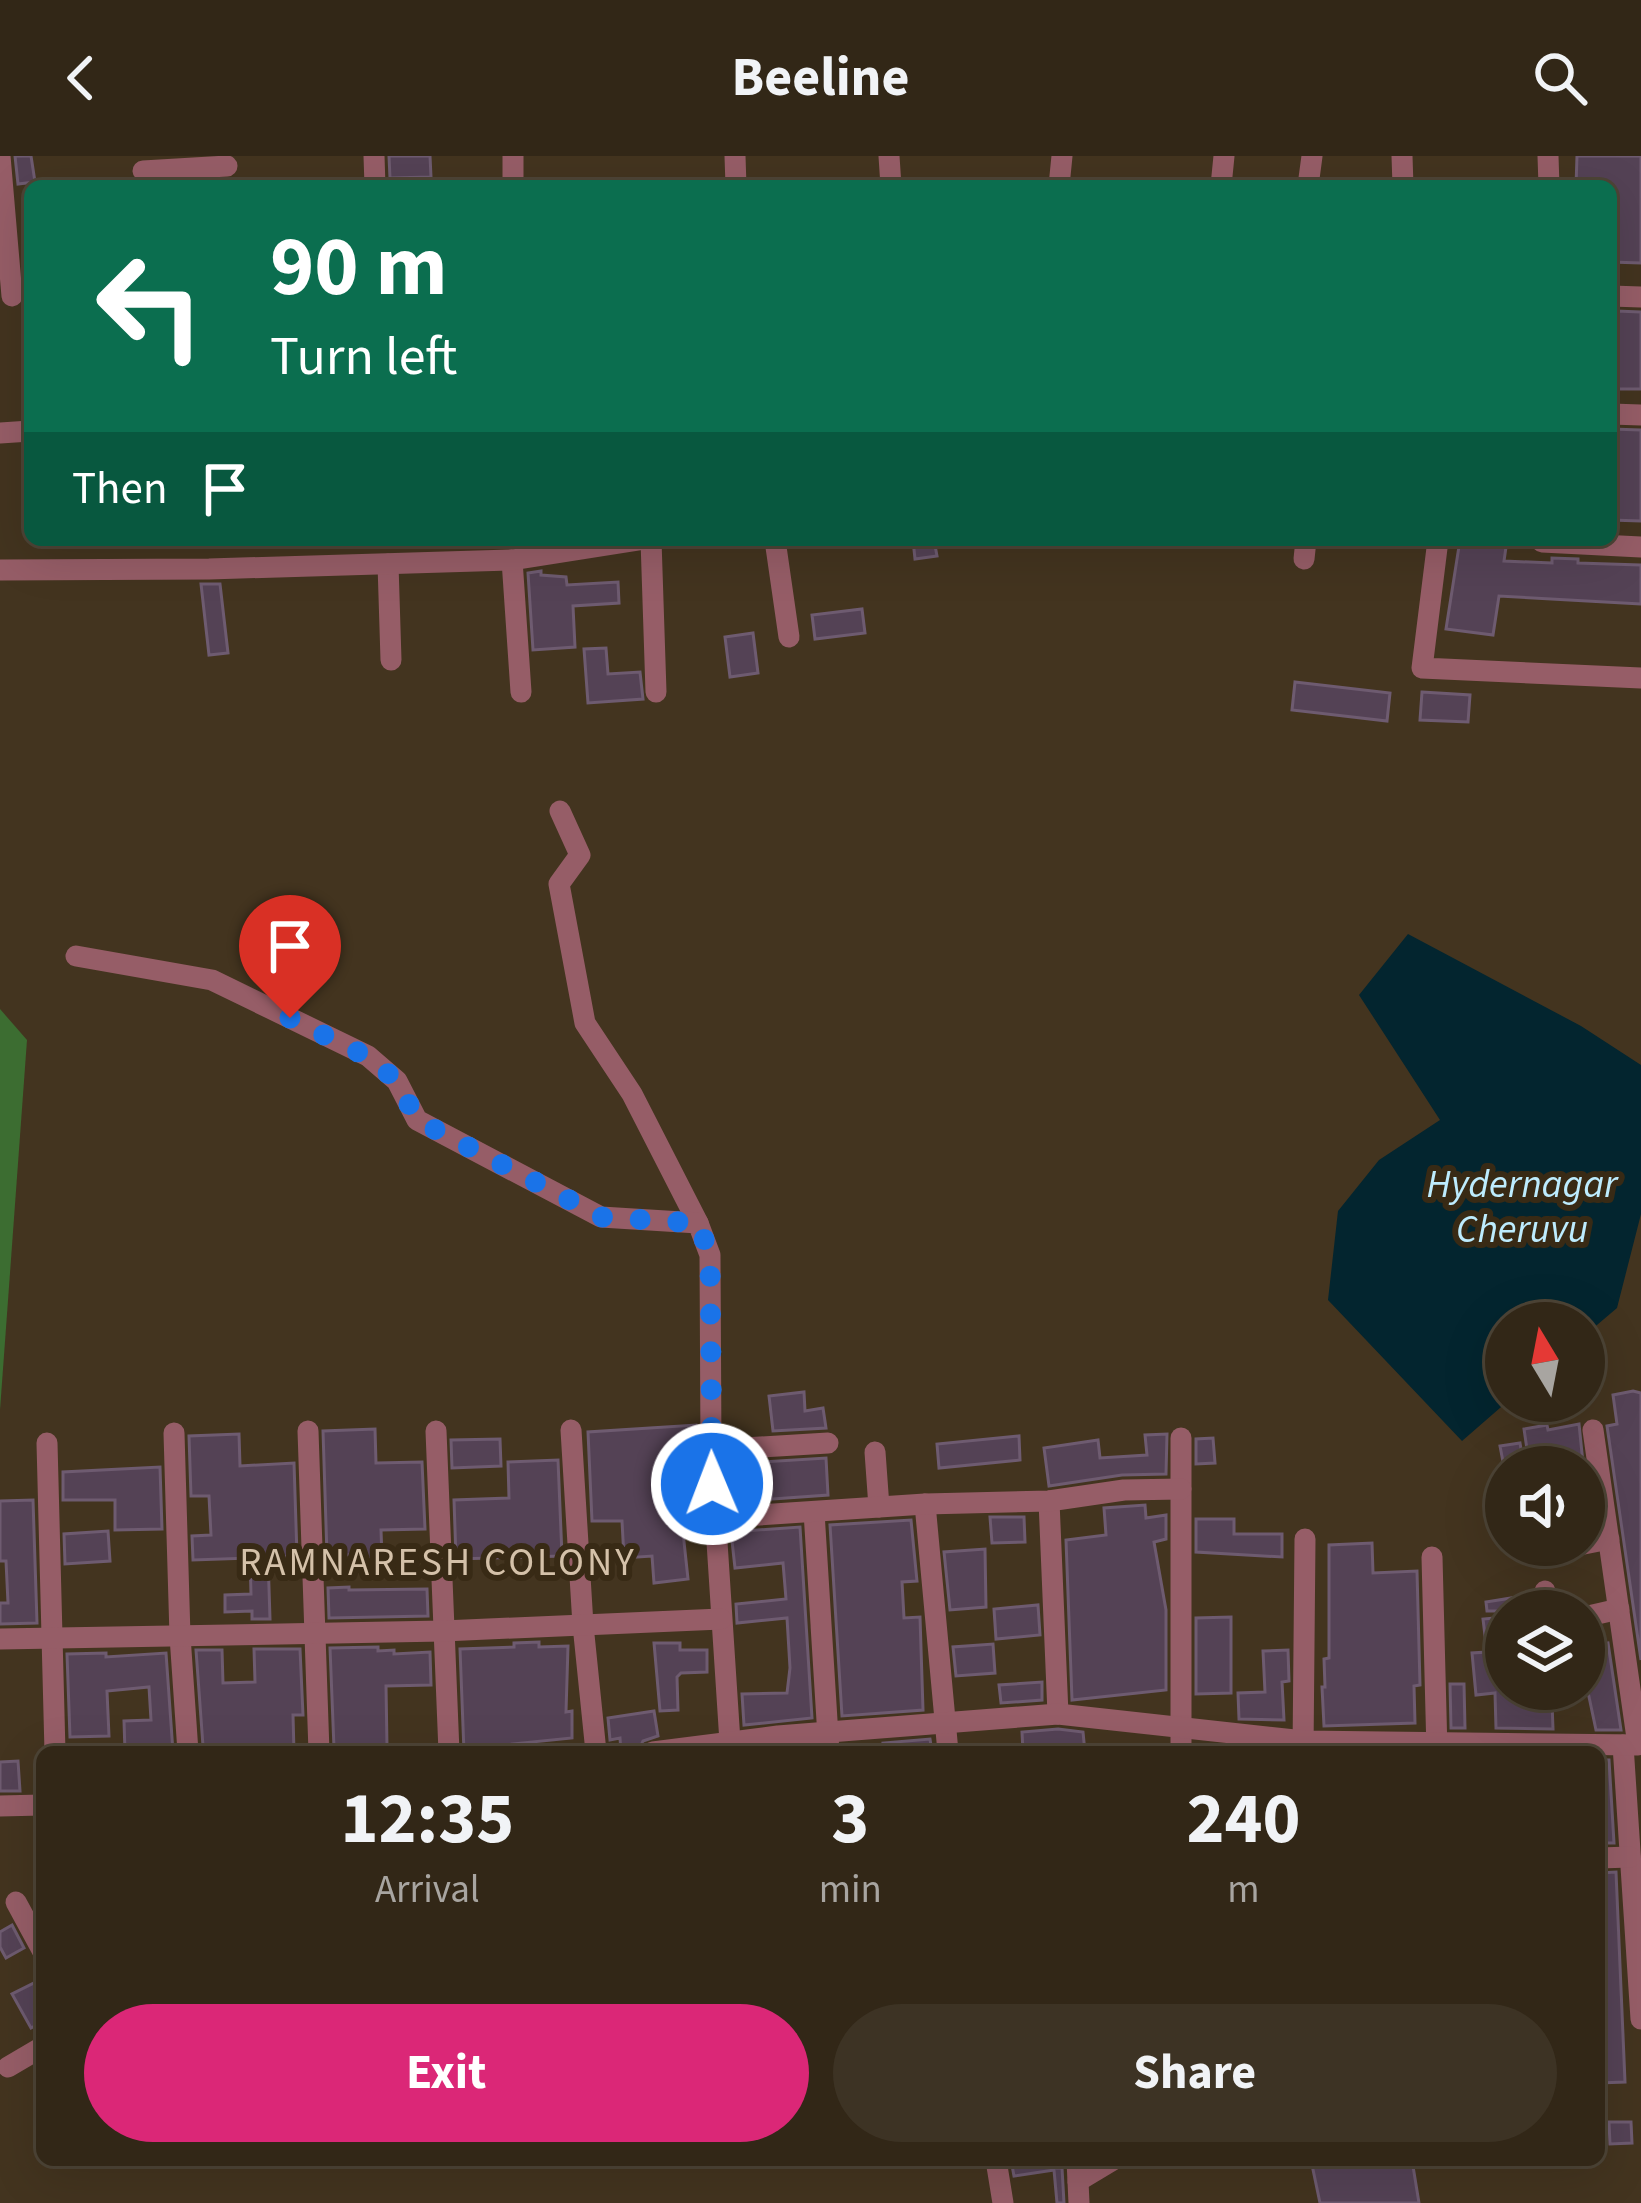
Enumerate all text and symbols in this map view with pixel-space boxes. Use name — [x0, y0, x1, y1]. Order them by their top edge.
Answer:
text: Beeline — [732, 40, 909, 117]
icon: back — [48, 45, 114, 111]
icon: search — [1527, 45, 1593, 111]
text: 90 m — [270, 208, 448, 328]
icon: left — [72, 228, 228, 384]
text: Turn left — [270, 319, 457, 396]
icon: arrive — [192, 456, 258, 522]
text: Then — [72, 457, 168, 521]
pin — [239, 895, 341, 1018]
icon: arrive — [257, 913, 323, 979]
water label: Hydernagar Cheruvu — [1427, 1157, 1619, 1258]
north arrow — [1485, 1302, 1605, 1422]
map controls — [1485, 1302, 1605, 1710]
position arrow — [649, 1421, 775, 1547]
button: sound — [1485, 1446, 1605, 1566]
district label: RAMNARESH COLONY — [239, 1535, 637, 1591]
button: layers — [1485, 1590, 1605, 1710]
text: 12:35 — [341, 1768, 514, 1871]
text: 3 — [831, 1768, 869, 1871]
text: 240 — [1186, 1768, 1301, 1871]
text: Arrival — [375, 1862, 480, 1918]
text: min — [819, 1862, 882, 1918]
text: m — [1227, 1862, 1260, 1918]
button: Exit — [84, 2004, 809, 2142]
button: Share — [833, 2004, 1557, 2142]

